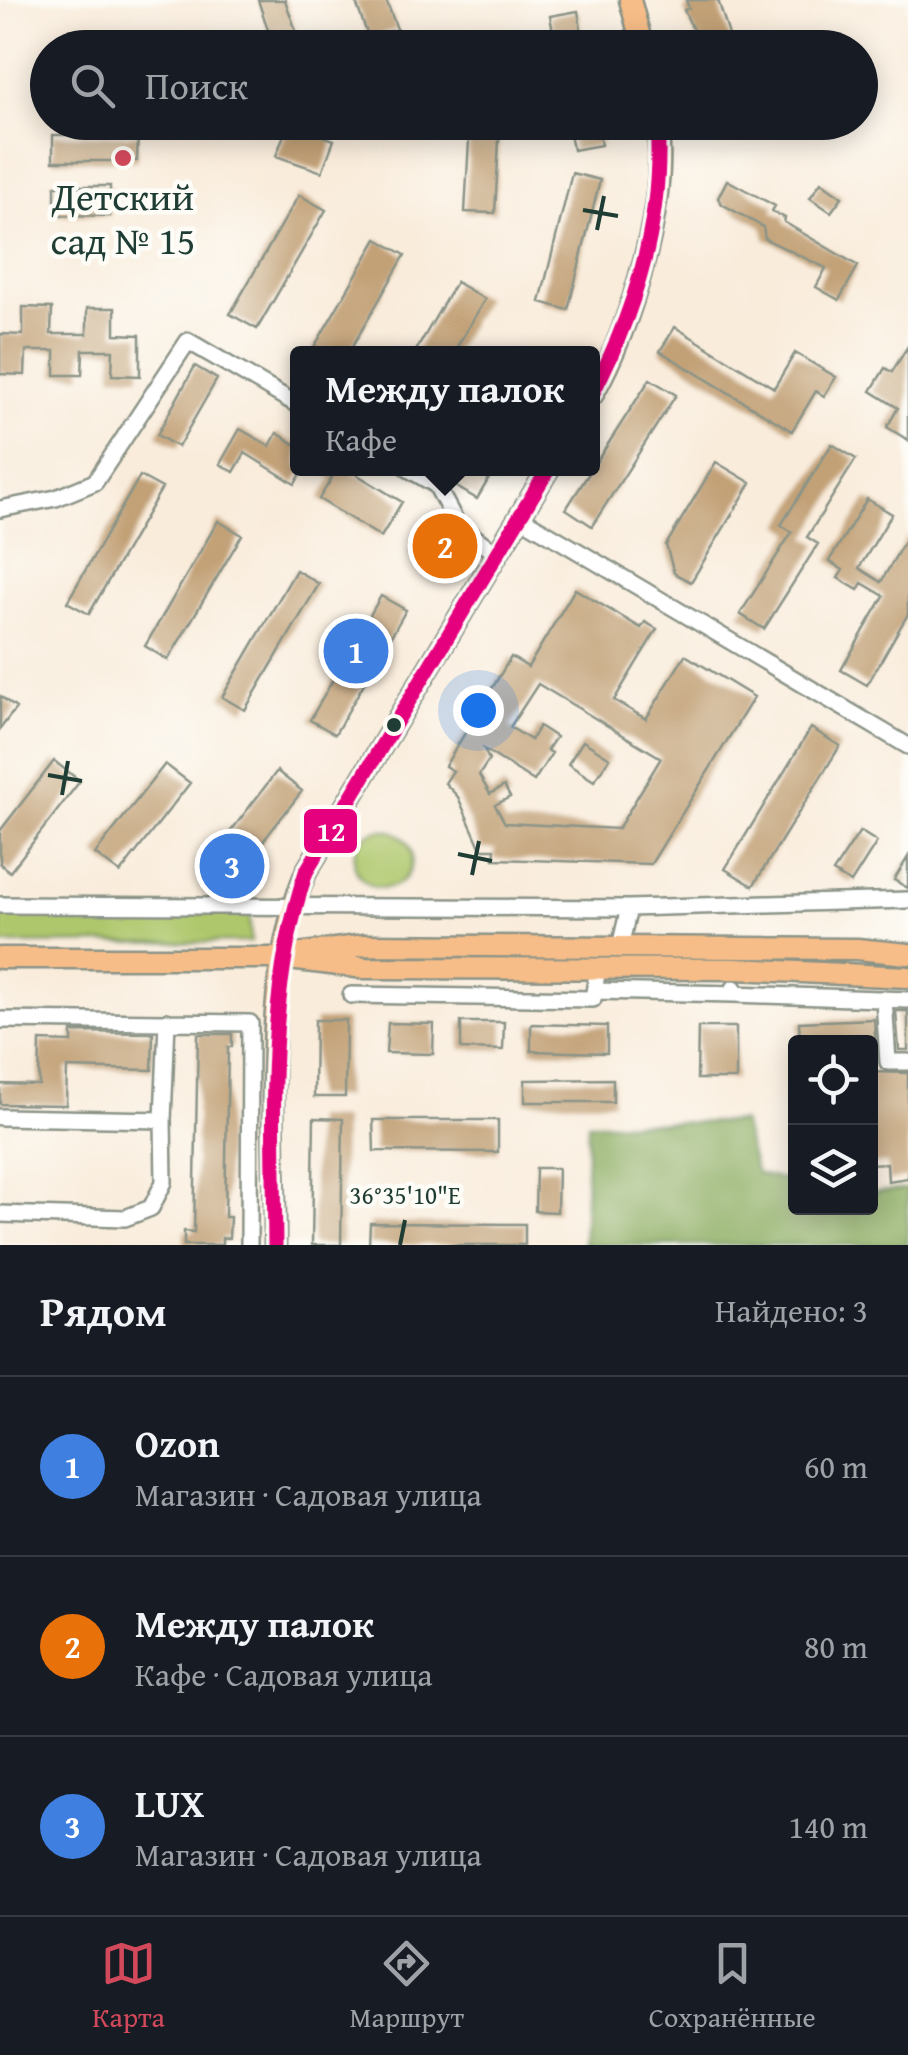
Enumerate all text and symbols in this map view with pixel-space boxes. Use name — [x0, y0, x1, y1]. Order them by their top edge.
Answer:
search box — [30, 30, 878, 140]
text: Поиск — [145, 57, 248, 113]
icon: search — [65, 58, 120, 113]
marker: Детский сад № 15 — [112, 147, 134, 169]
place label: Детский сад № 15 — [51, 168, 195, 268]
popup — [290, 346, 600, 476]
text: Между палок — [326, 360, 564, 416]
text: Кафе — [326, 416, 397, 463]
pin: 2 — [412, 508, 478, 584]
pin: 1 — [324, 614, 388, 688]
your location — [453, 685, 504, 736]
unlabelled marker — [384, 715, 404, 735]
line badge: 12 — [302, 807, 359, 855]
text: 12 — [316, 810, 346, 851]
pin: 3 — [200, 828, 264, 904]
map controls — [788, 1035, 878, 1215]
button: locate — [788, 1035, 878, 1125]
button: layers — [788, 1125, 878, 1215]
text: 36°35'10"E — [349, 1177, 461, 1213]
text: Рядом — [40, 1280, 167, 1341]
text: Найдено: 3 — [715, 1287, 868, 1334]
text: Ozon — [135, 1415, 220, 1471]
text: 1 — [64, 1443, 81, 1490]
text: 60 m — [804, 1443, 868, 1490]
text: Магазин · Садовая улица — [135, 1471, 482, 1518]
text: Между палок — [135, 1595, 374, 1651]
text: 2 — [64, 1623, 81, 1670]
text: 80 m — [804, 1623, 868, 1670]
text: Кафе · Садовая улица — [135, 1651, 433, 1698]
text: LUX — [135, 1775, 204, 1831]
text: 3 — [64, 1803, 81, 1850]
text: 140 m — [789, 1803, 868, 1850]
text: Магазин · Садовая улица — [135, 1831, 482, 1878]
tab: Карта — [92, 1936, 165, 2037]
tab: Маршрут — [350, 1936, 464, 2037]
tab: Сохранённые — [649, 1936, 816, 2037]

